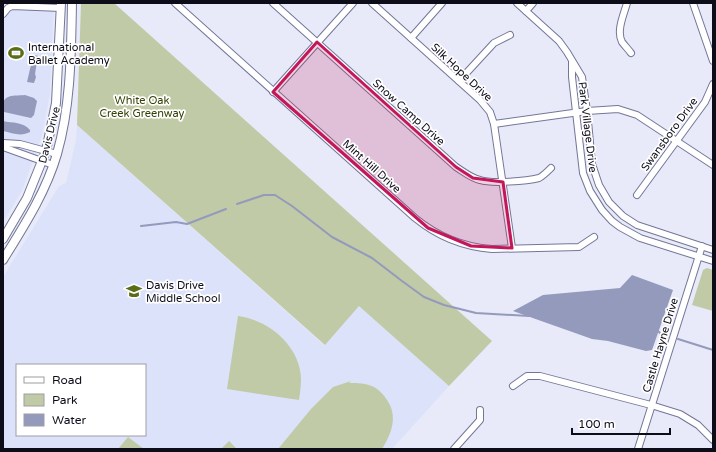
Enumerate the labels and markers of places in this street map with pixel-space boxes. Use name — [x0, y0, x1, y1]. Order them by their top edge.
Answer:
place label: International Ballet Academy — [28, 41, 110, 67]
sports icon: International Ballet Academy — [7, 44, 25, 62]
place label: Davis Drive Middle School — [146, 279, 220, 305]
school or university icon: Davis Drive Middle School — [125, 282, 143, 300]

